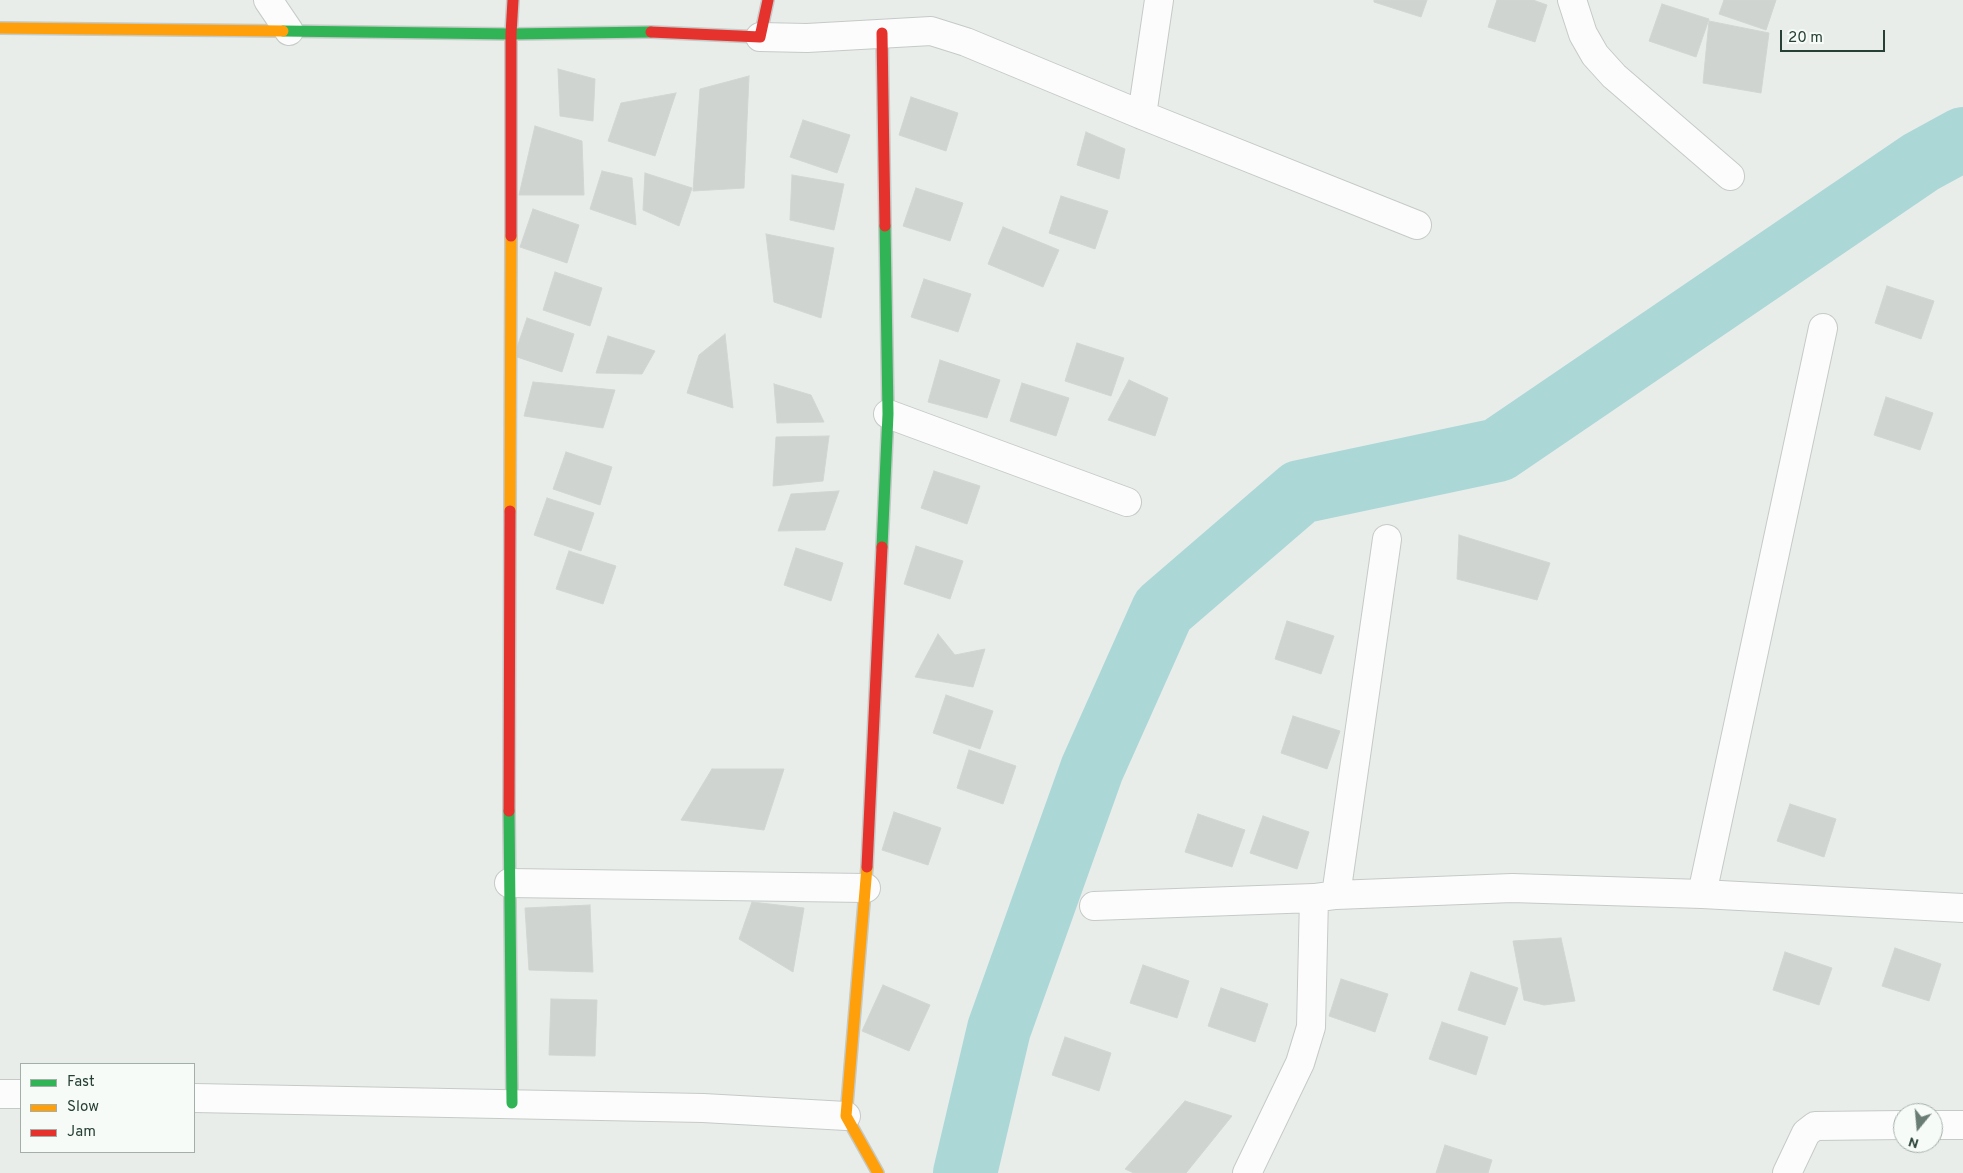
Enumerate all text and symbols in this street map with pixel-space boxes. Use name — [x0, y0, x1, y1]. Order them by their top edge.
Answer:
scale bar — [1783, 20, 1888, 52]
text: 20 m — [1788, 29, 1823, 48]
legend — [20, 1063, 195, 1153]
text: Fast — [67, 1073, 95, 1092]
text: Slow — [67, 1098, 99, 1117]
north arrow — [1893, 1103, 1943, 1153]
text: Jam — [67, 1123, 96, 1142]
text: N — [1906, 1132, 1921, 1151]

